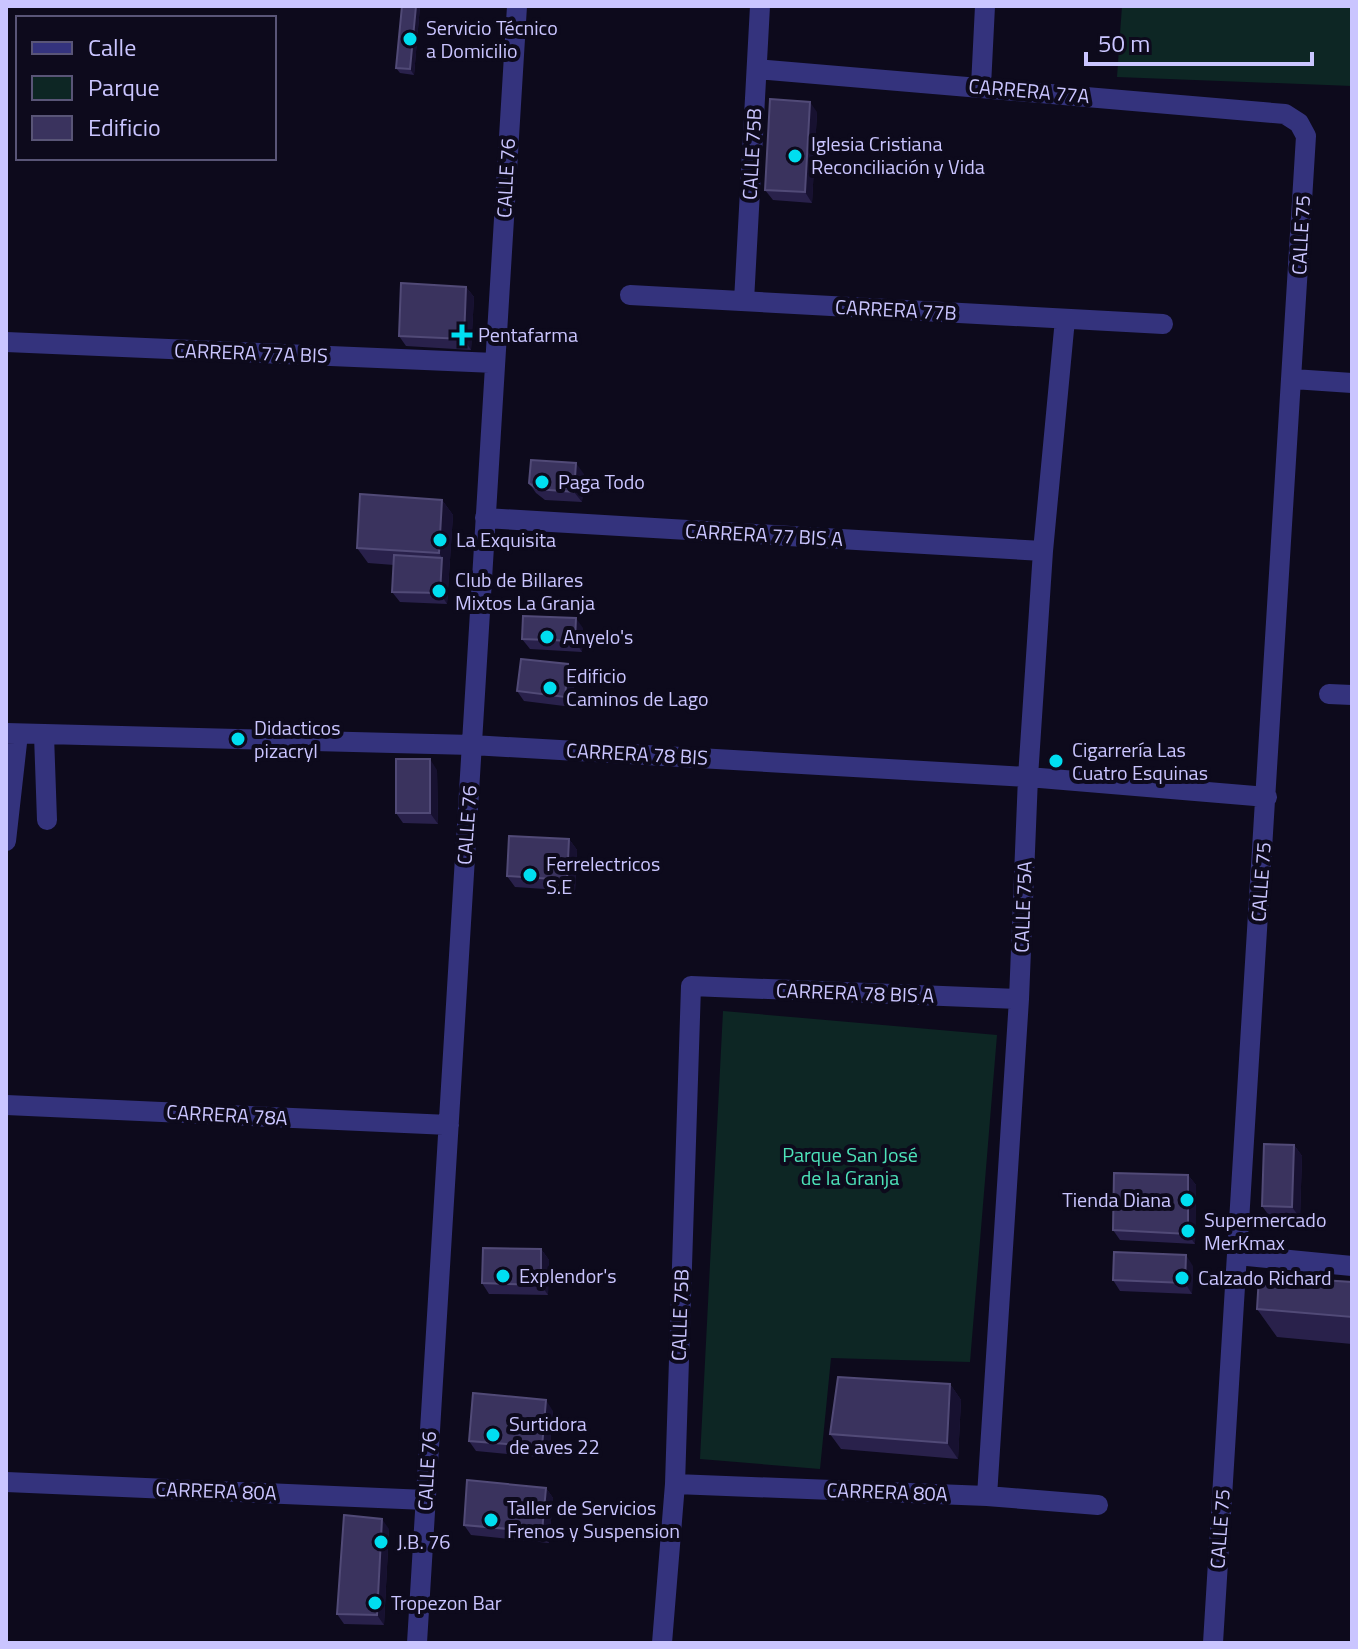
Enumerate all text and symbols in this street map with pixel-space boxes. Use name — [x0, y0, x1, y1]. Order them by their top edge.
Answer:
place label: Servicio Técnico a Domicilio — [426, 12, 558, 66]
legend — [16, 16, 276, 160]
scale bar — [1086, 16, 1312, 66]
text: 50 m — [1098, 25, 1150, 61]
text: Calle — [88, 29, 136, 65]
marker: Servicio Técnico a Domicilio — [401, 30, 419, 48]
text: Parque — [88, 69, 160, 105]
street label: CARRERA 77A — [967, 70, 1091, 111]
street label: CALLE 75B — [734, 107, 769, 201]
text: Edificio — [88, 109, 161, 145]
place label: Iglesia Cristiana Reconciliación y Vida — [811, 128, 985, 182]
street label: CALLE 76 — [488, 137, 523, 219]
marker: Iglesia Cristiana Reconciliación y Vida — [786, 147, 804, 165]
street label: CALLE 75 — [1283, 194, 1318, 276]
street label: CARRERA 77B — [834, 291, 958, 328]
place label: Pentafarma — [478, 319, 578, 350]
marker: Pentafarma — [453, 326, 471, 344]
street label: CARRERA 77A BIS — [174, 334, 328, 371]
place label: Paga Todo — [558, 466, 645, 497]
marker: Paga Todo — [533, 473, 551, 491]
street label: CARRERA 77 BIS A — [684, 515, 844, 554]
place label: La Exquisita — [456, 524, 556, 555]
marker: La Exquisita — [431, 531, 449, 549]
place label: Club de Billares Mixtos La Granja — [455, 564, 595, 618]
marker: Club de Billares Mixtos La Granja — [430, 582, 448, 600]
place label: Anyelo's — [563, 621, 633, 652]
marker: Anyelo's — [538, 628, 556, 646]
place label: Edificio Caminos de Lago — [566, 660, 709, 714]
marker: Edificio Caminos de Lago — [541, 679, 559, 697]
place label: Didacticos pizacryl — [254, 712, 340, 766]
marker: Didacticos pizacryl — [229, 730, 247, 748]
street label: CARRERA 78 BIS — [565, 734, 709, 773]
place label: Cigarrería Las Cuatro Esquinas — [1072, 734, 1208, 788]
marker: Cigarrería Las Cuatro Esquinas — [1047, 752, 1065, 770]
street label: CALLE 76 — [448, 784, 485, 866]
street label: CALLE 75 — [1242, 841, 1279, 923]
place label: Ferrelectricos S.E — [546, 848, 660, 902]
street label: CALLE 75A — [1005, 861, 1040, 953]
marker: Ferrelectricos S.E — [521, 866, 539, 884]
street label: CARRERA 78 BIS A — [775, 974, 935, 1011]
street label: CARRERA 78A — [166, 1096, 288, 1133]
park label: Parque San José de la Granja — [782, 1139, 918, 1193]
place label: Tienda Diana — [1062, 1184, 1171, 1215]
marker: Tienda Diana — [1178, 1191, 1196, 1209]
place label: Supermercado MerKmax — [1204, 1204, 1326, 1258]
marker: Supermercado MerKmax — [1179, 1222, 1197, 1240]
place label: Explendor's — [519, 1260, 617, 1291]
place label: Calzado Richard — [1198, 1262, 1332, 1293]
marker: Explendor's — [494, 1267, 512, 1285]
street label: CALLE 75B — [662, 1268, 697, 1362]
marker: Calzado Richard — [1173, 1269, 1191, 1287]
place label: Surtidora de aves 22 — [509, 1408, 600, 1462]
marker: Surtidora de aves 22 — [484, 1426, 502, 1444]
street label: CALLE 76 — [409, 1430, 444, 1512]
street label: CARRERA 80A — [155, 1473, 277, 1508]
street label: CARRERA 80A — [826, 1474, 948, 1509]
street label: CALLE 75 — [1201, 1488, 1238, 1570]
place label: Taller de Servicios Frenos y Suspension — [507, 1492, 680, 1546]
marker: Taller de Servicios Frenos y Suspension — [482, 1511, 500, 1529]
place label: J.B. 76 — [397, 1526, 451, 1557]
marker: J.B. 76 — [372, 1533, 390, 1551]
place label: Tropezon Bar — [391, 1587, 502, 1618]
marker: Tropezon Bar — [366, 1594, 384, 1612]

